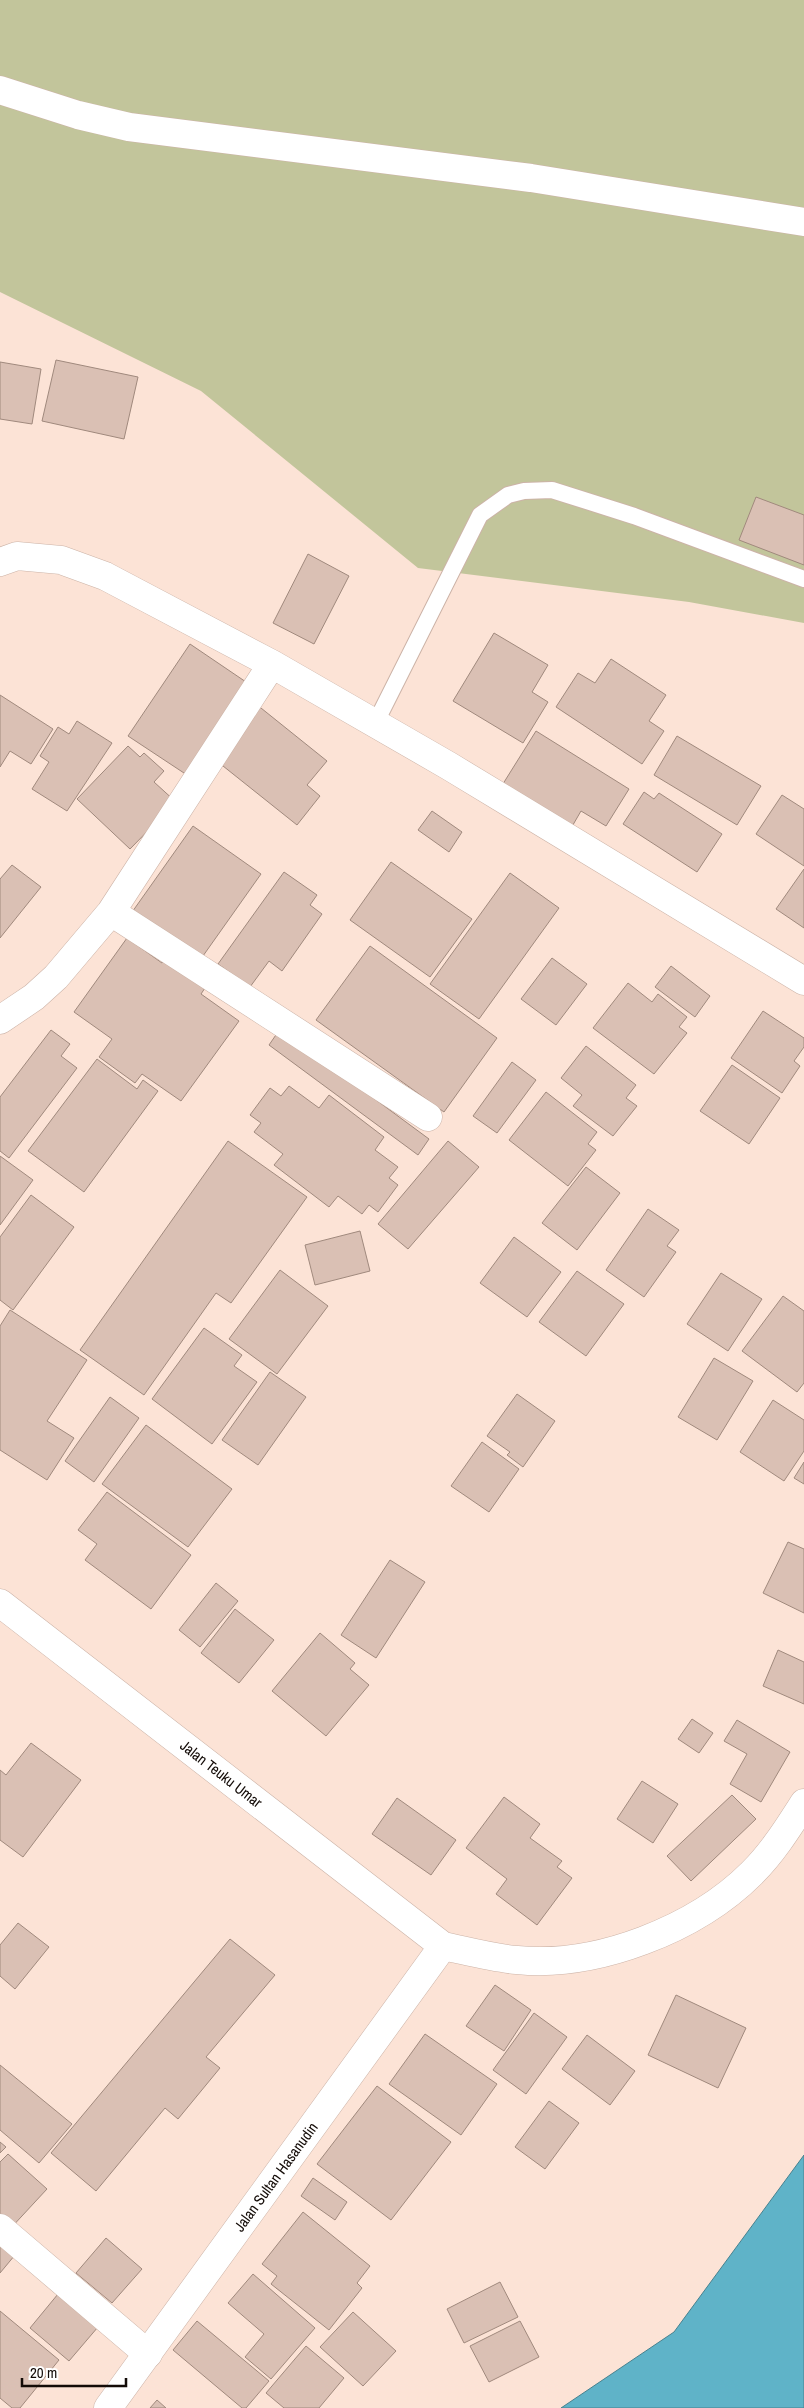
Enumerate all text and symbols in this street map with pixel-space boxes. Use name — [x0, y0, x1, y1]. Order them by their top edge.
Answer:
street label: Jalan Teuku Umar — [176, 1735, 267, 1812]
street label: Jalan Sultan Hasanudin — [229, 2118, 322, 2236]
scale bar — [22, 2356, 126, 2388]
text: 20 m — [30, 2362, 57, 2383]

